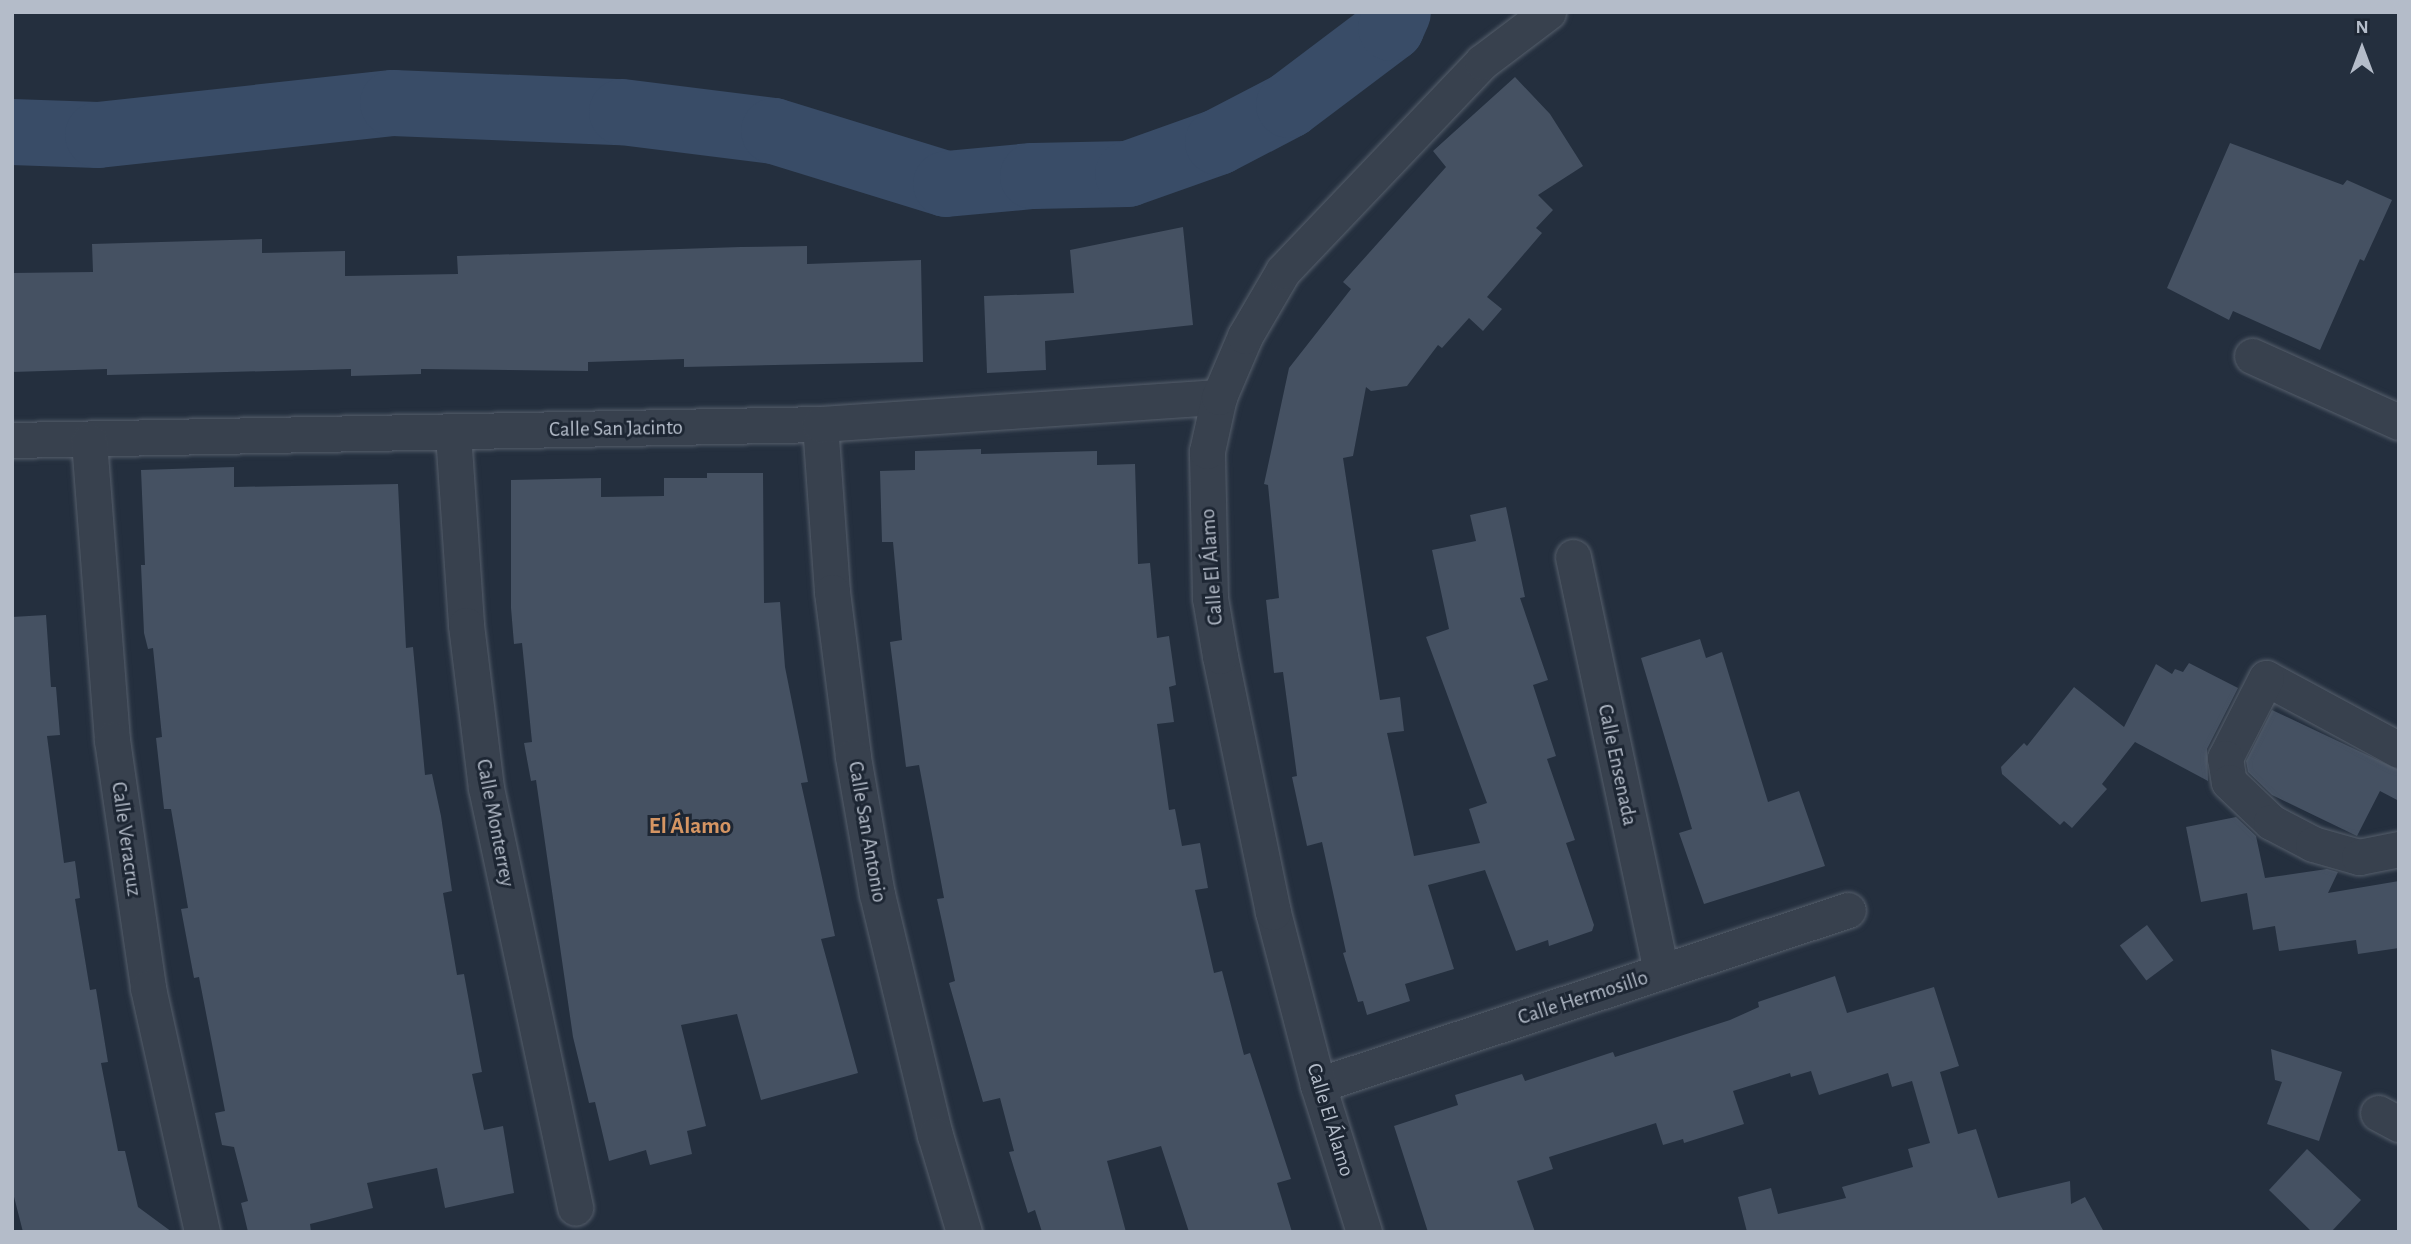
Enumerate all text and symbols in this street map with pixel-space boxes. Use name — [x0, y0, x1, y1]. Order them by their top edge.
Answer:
north arrow — [2327, 14, 2397, 84]
text: N — [2355, 18, 2369, 37]
street label: Calle San Jacinto — [549, 415, 683, 443]
street label: Calle El Álamo — [1195, 508, 1229, 626]
street label: Calle Ensenada — [1592, 702, 1642, 828]
street label: Calle Monterrey — [470, 757, 520, 889]
street label: Calle San Antonio — [842, 759, 892, 905]
street label: Calle Veracruz — [106, 780, 146, 898]
district label: El Álamo — [649, 813, 731, 841]
street label: Calle Hermosillo — [1515, 965, 1651, 1031]
street label: Calle El Álamo — [1301, 1060, 1359, 1180]

